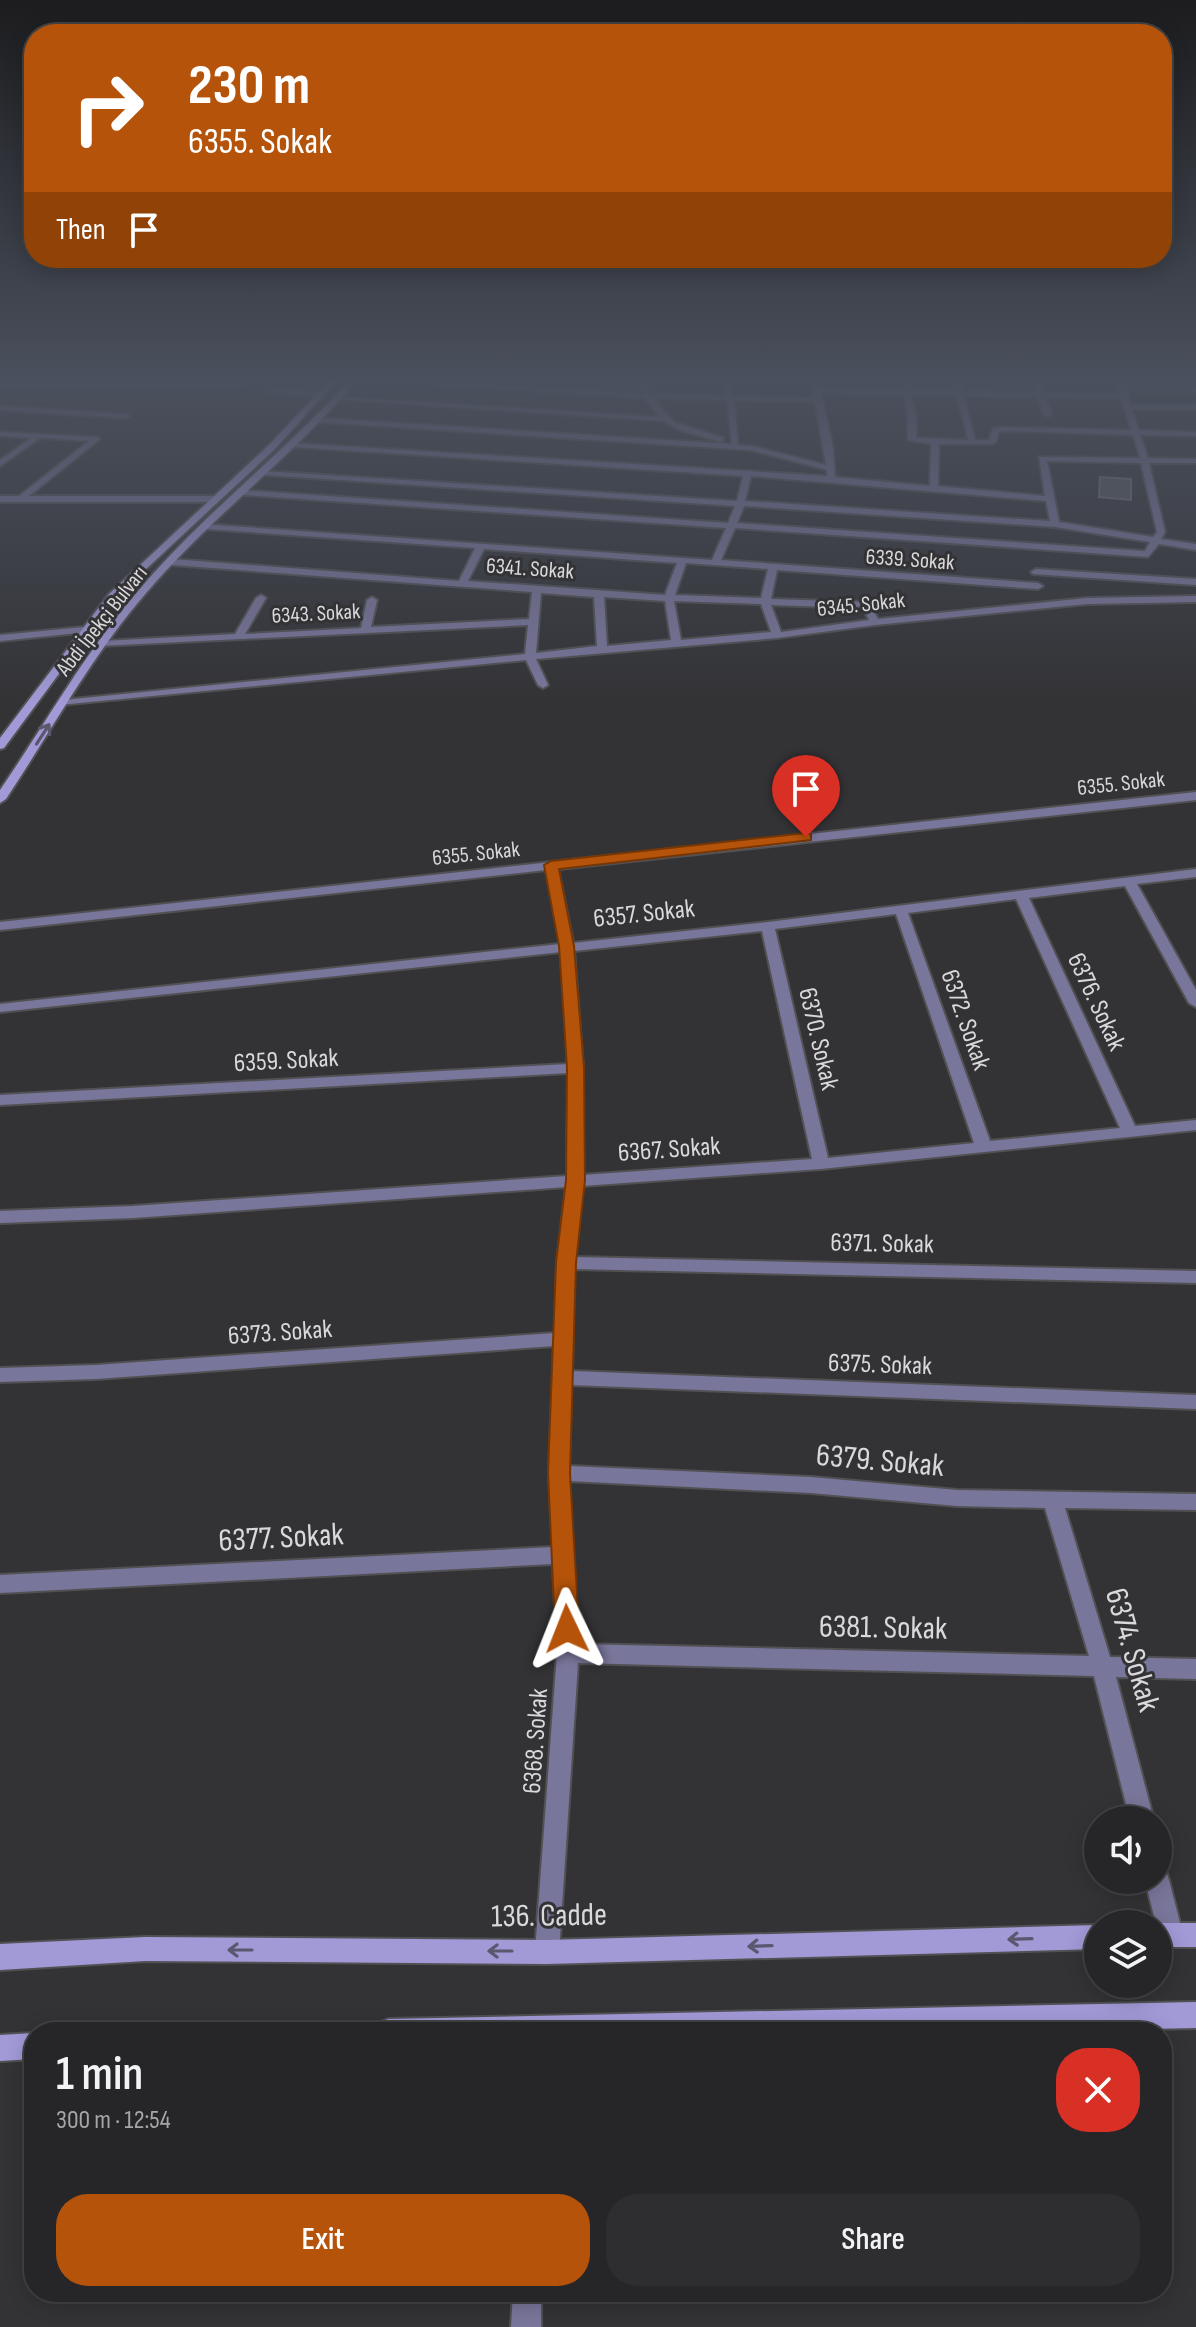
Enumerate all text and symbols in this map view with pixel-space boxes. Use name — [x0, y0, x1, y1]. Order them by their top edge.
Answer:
text: 230 m — [188, 53, 310, 120]
icon: right — [56, 56, 160, 160]
text: 6355. Sokak — [188, 121, 332, 164]
icon: arrive — [122, 208, 166, 252]
text: Then — [56, 212, 106, 248]
street label: 6339. Sokak — [865, 543, 956, 577]
street label: 6341. Sokak — [485, 552, 575, 586]
street label: Abdi İpekçi Bulvarı — [50, 560, 153, 682]
street label: 6345. Sokak — [816, 587, 907, 623]
street label: 6343. Sokak — [271, 598, 362, 630]
one-way arrow — [35, 723, 51, 746]
pin — [772, 755, 840, 837]
street label: 6355. Sokak — [1076, 766, 1167, 802]
icon: arrive — [784, 767, 828, 811]
street label: 6355. Sokak — [431, 836, 522, 872]
street label: 6357. Sokak — [592, 893, 696, 935]
street label: 6376. Sokak — [1060, 948, 1132, 1056]
street label: 6372. Sokak — [933, 966, 997, 1074]
street label: 6370. Sokak — [791, 985, 845, 1093]
street label: 6359. Sokak — [233, 1043, 339, 1079]
street label: 6367. Sokak — [617, 1131, 721, 1169]
street label: 6371. Sokak — [830, 1228, 934, 1260]
street label: 6373. Sokak — [227, 1314, 333, 1352]
street label: 6375. Sokak — [828, 1348, 933, 1382]
street label: 6379. Sokak — [814, 1436, 946, 1486]
street label: 6377. Sokak — [218, 1515, 344, 1561]
street label: 6374. Sokak — [1096, 1584, 1168, 1716]
position arrow — [525, 1587, 609, 1671]
street label: 6381. Sokak — [818, 1607, 948, 1649]
street label: 6368. Sokak — [517, 1687, 555, 1795]
map controls — [1084, 1806, 1172, 1998]
button: sound — [1084, 1806, 1172, 1894]
street label: 136. Cadde — [491, 1895, 607, 1937]
button: layers — [1084, 1910, 1172, 1998]
one-way arrow — [1007, 1931, 1034, 1947]
one-way arrow — [747, 1938, 774, 1954]
one-way arrow — [227, 1942, 254, 1958]
one-way arrow — [487, 1943, 514, 1959]
text: 1 min — [56, 2046, 143, 2103]
button: close — [1056, 2048, 1140, 2132]
text: 300 m · 12:54 — [56, 2105, 171, 2136]
button: Exit — [56, 2194, 590, 2286]
button: Share — [606, 2194, 1140, 2286]

